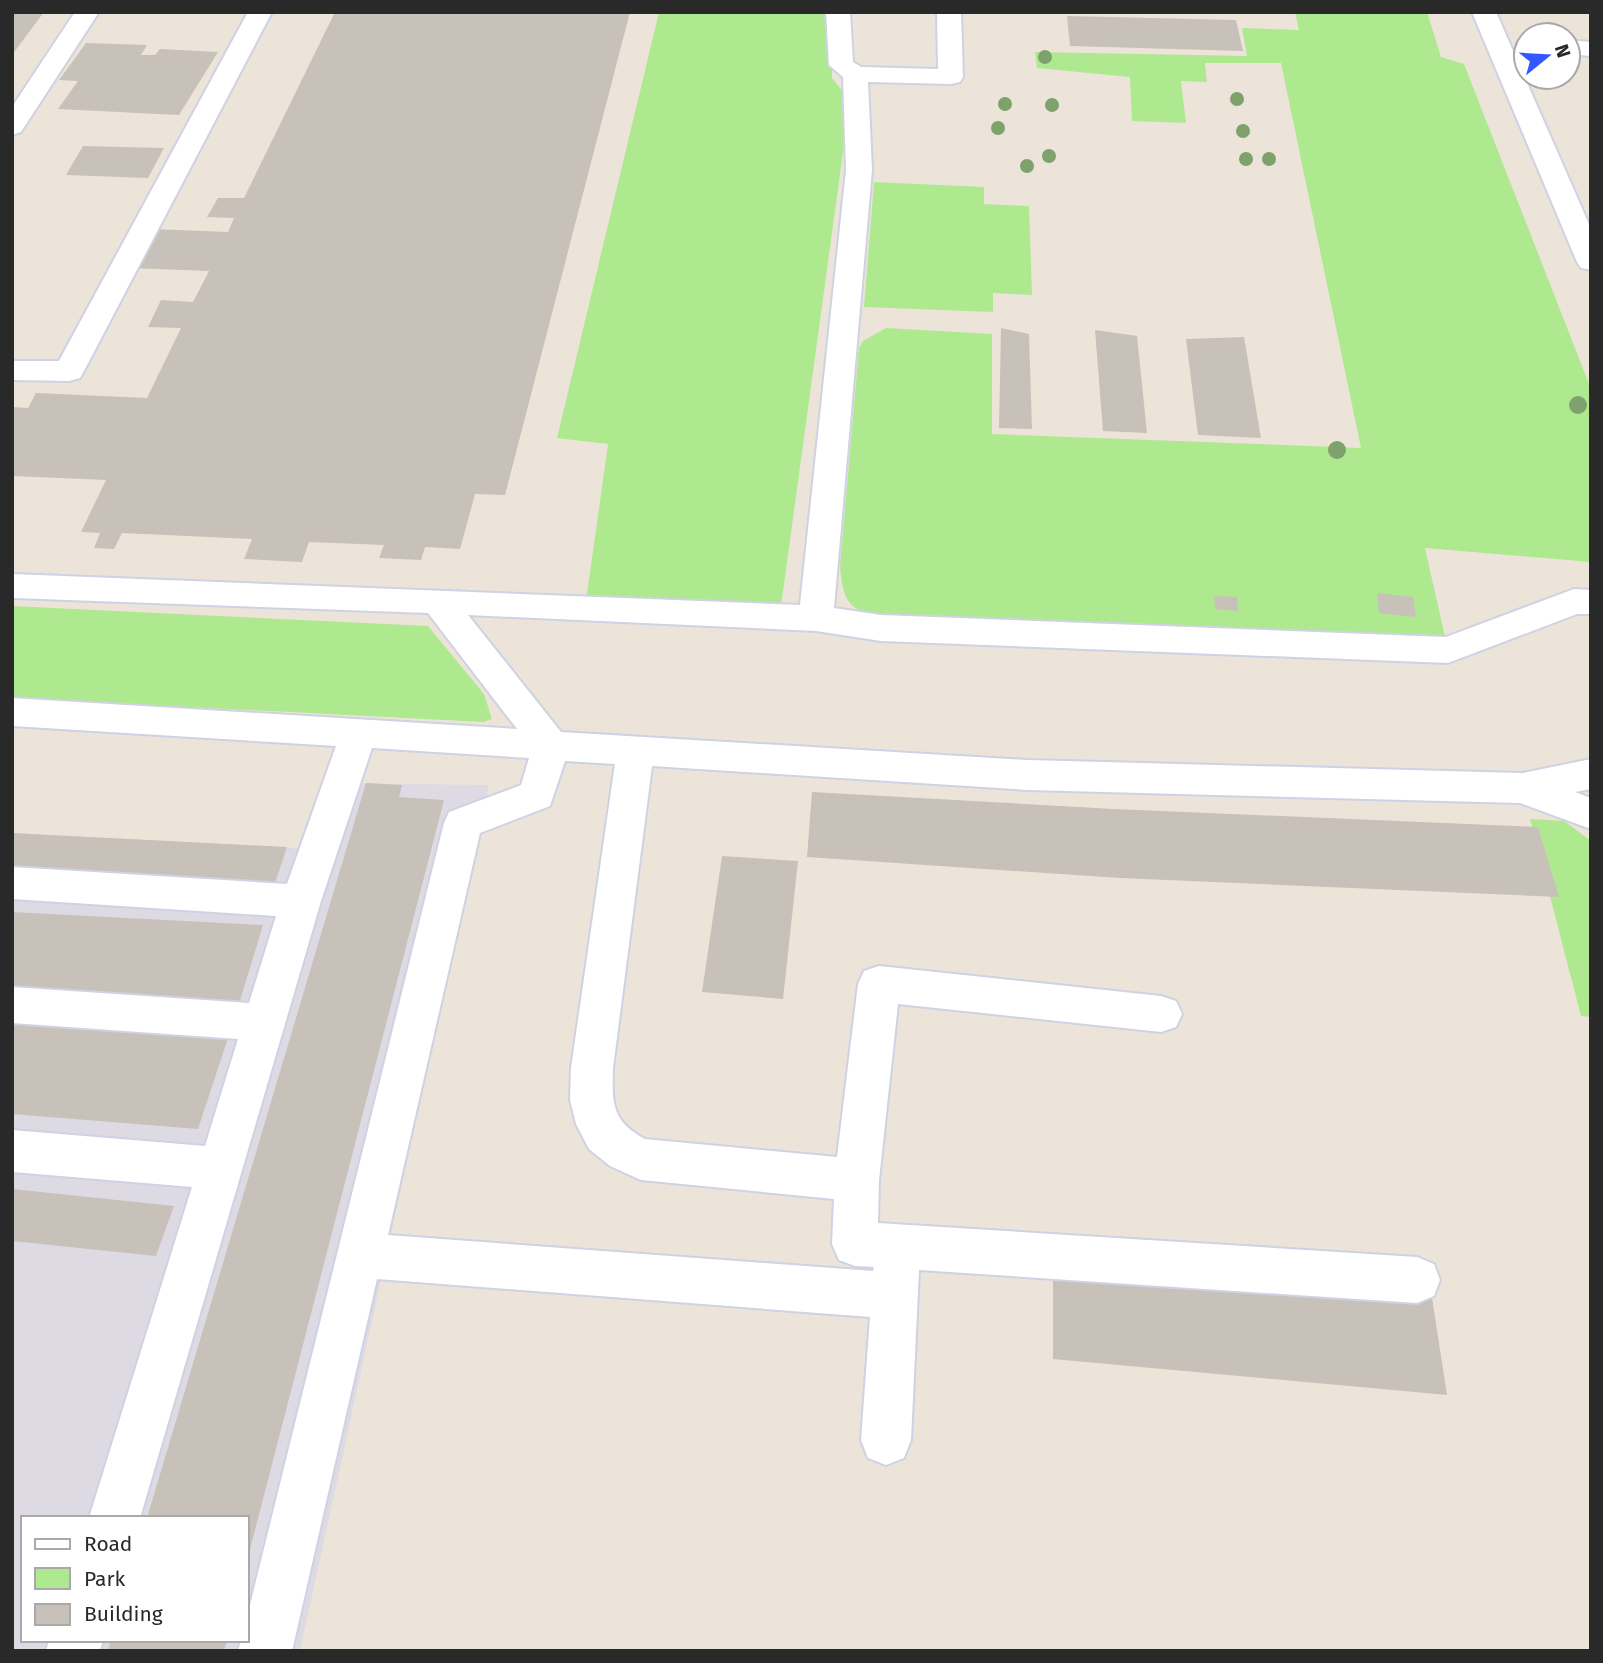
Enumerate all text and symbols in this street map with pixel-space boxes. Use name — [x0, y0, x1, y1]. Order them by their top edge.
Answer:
north arrow — [1512, 21, 1582, 91]
text: N — [1550, 41, 1576, 60]
legend — [21, 1516, 248, 1642]
text: Road — [84, 1531, 132, 1557]
text: Park — [84, 1566, 126, 1592]
text: Building — [84, 1601, 163, 1627]

